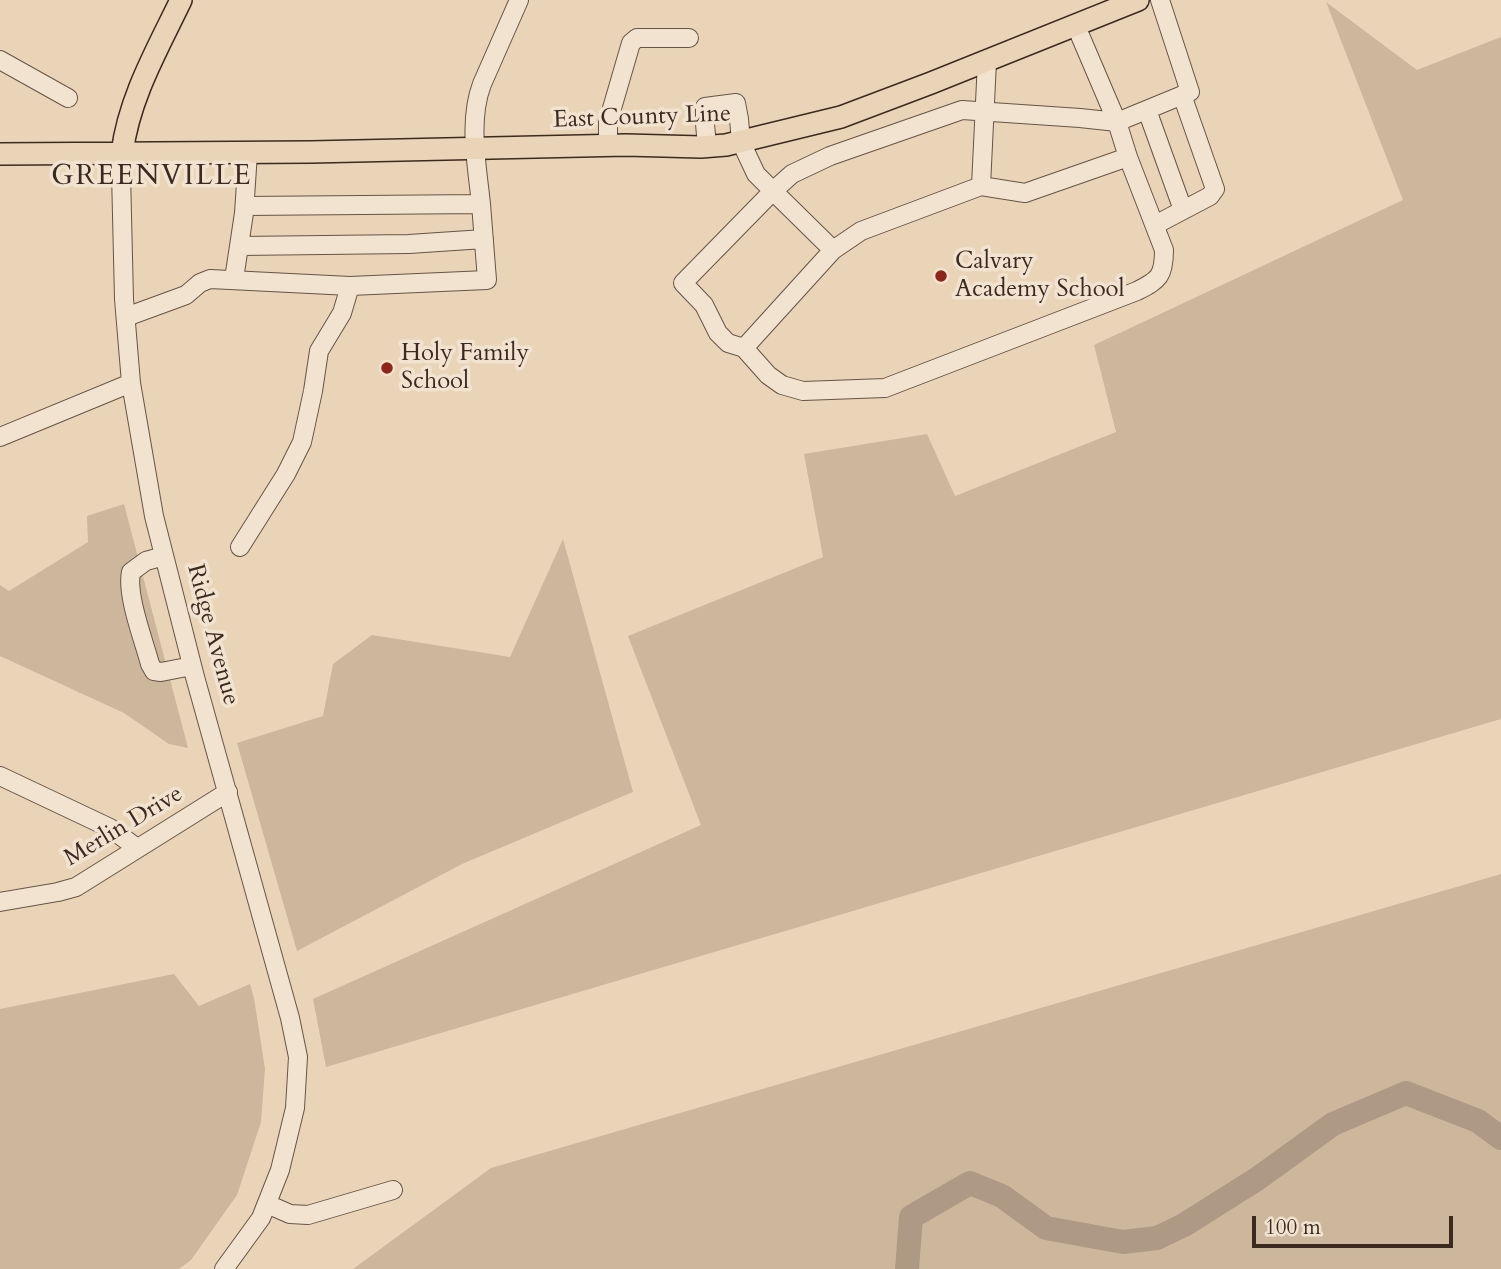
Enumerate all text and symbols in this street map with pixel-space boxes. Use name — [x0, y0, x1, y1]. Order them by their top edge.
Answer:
street label: East County Line — [553, 101, 731, 135]
district label: GREENVILLE — [53, 161, 251, 195]
place label: Calvary Academy School — [955, 248, 1125, 304]
marker: Calvary Academy School — [933, 268, 949, 284]
place label: Holy Family School — [401, 340, 529, 396]
marker: Holy Family School — [379, 360, 395, 376]
street label: Ridge Avenue — [179, 561, 245, 709]
street label: Merlin Drive — [59, 780, 189, 874]
scale bar — [1256, 1202, 1457, 1246]
text: 100 m — [1265, 1213, 1321, 1242]

